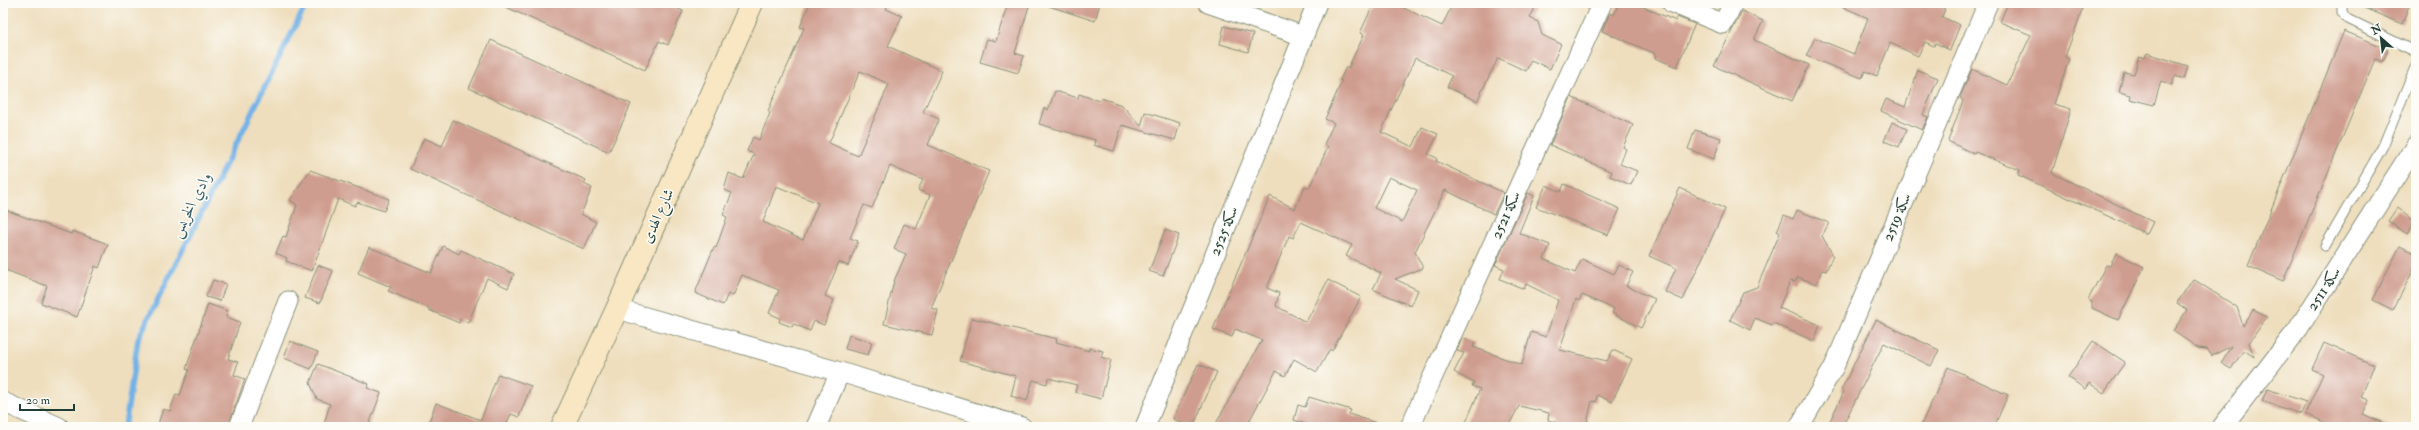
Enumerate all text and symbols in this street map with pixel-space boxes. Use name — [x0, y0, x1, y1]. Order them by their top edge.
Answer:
north arrow — [2361, 18, 2401, 58]
text: N — [2368, 21, 2385, 38]
water label: وادي الخريس — [166, 168, 218, 242]
street label: شارع الهدى — [638, 186, 681, 248]
street label: سكة 2521 — [1487, 188, 1525, 242]
street label: سكة 2519 — [1878, 190, 1916, 244]
street label: سكة 2525 — [1205, 203, 1243, 259]
street label: سكة 2511 — [2303, 263, 2345, 315]
scale bar — [20, 386, 74, 412]
text: 20 m — [26, 393, 51, 408]

